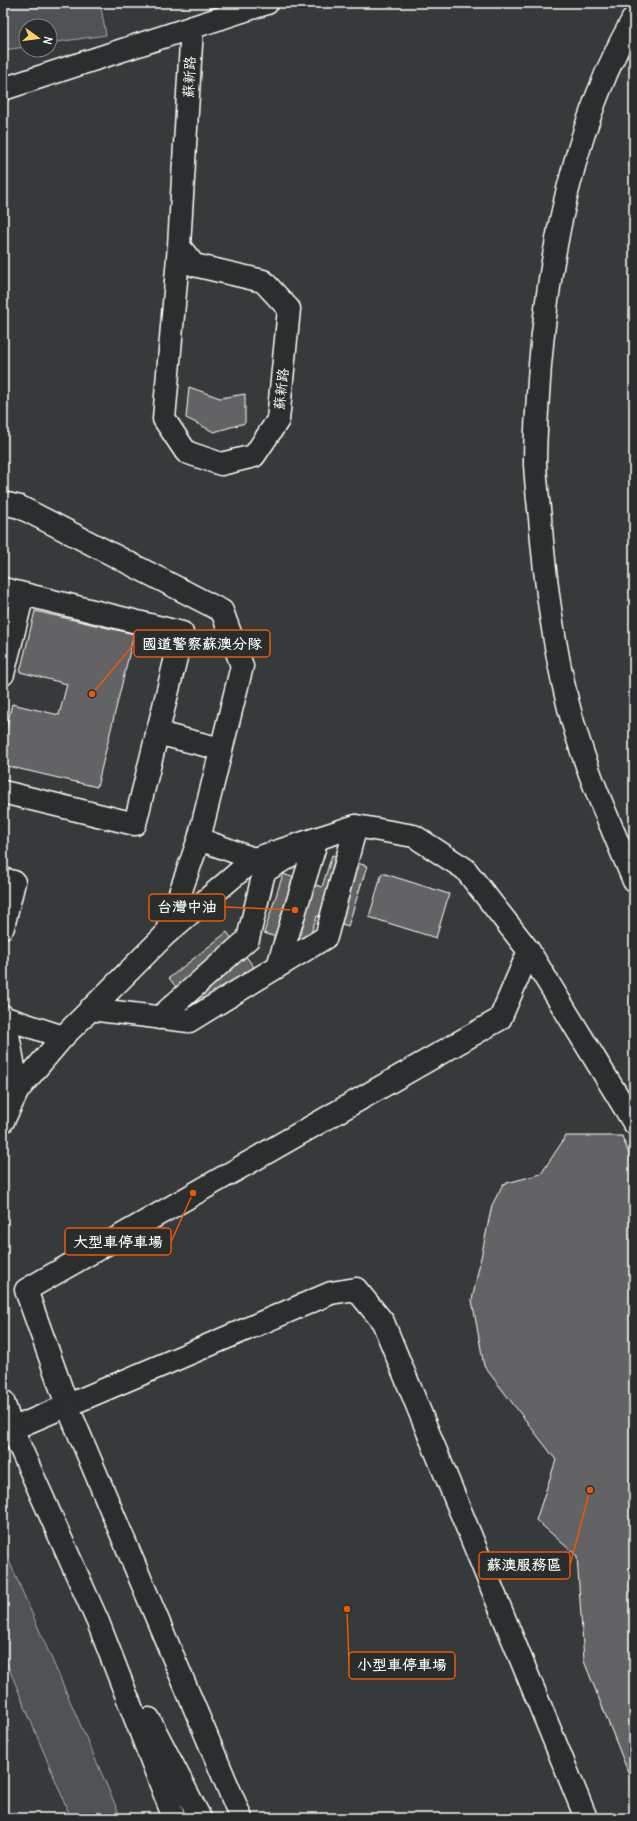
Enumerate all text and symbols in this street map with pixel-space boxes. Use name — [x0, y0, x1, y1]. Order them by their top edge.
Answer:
north arrow — [18, 18, 58, 58]
text: N — [40, 35, 55, 46]
street label: 蘇新路 — [179, 56, 199, 98]
street label: 蘇新路 — [270, 367, 292, 411]
callout: 國道警察蘇澳分隊 — [134, 630, 270, 657]
text: 國道警察蘇澳分隊 — [142, 634, 262, 653]
callout: 台灣中油 — [149, 894, 225, 921]
text: 台灣中油 — [157, 897, 217, 916]
callout: 大型車停車場 — [65, 1228, 171, 1255]
text: 大型車停車場 — [73, 1232, 163, 1251]
callout: 蘇澳服務區 — [479, 1552, 570, 1579]
text: 蘇澳服務區 — [486, 1555, 562, 1574]
callout: 小型車停車場 — [349, 1652, 455, 1679]
text: 小型車停車場 — [357, 1655, 447, 1674]

